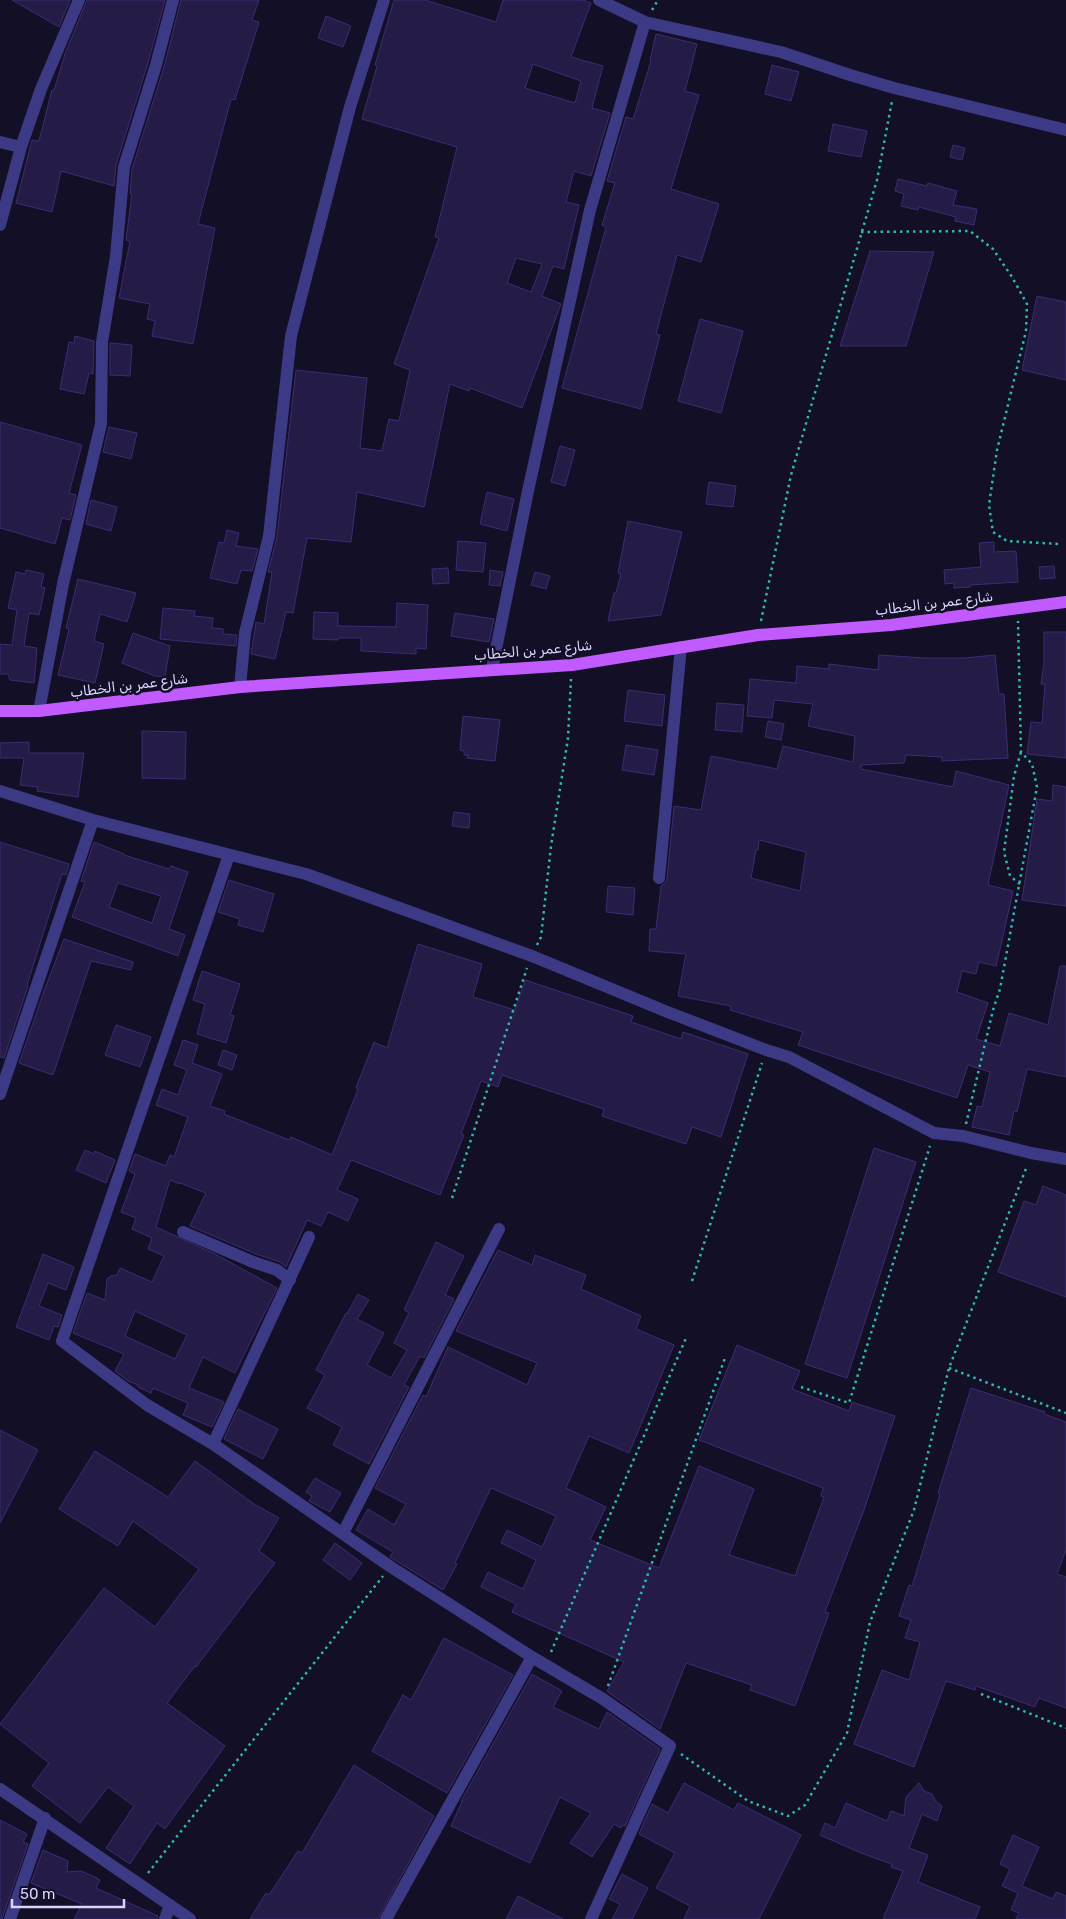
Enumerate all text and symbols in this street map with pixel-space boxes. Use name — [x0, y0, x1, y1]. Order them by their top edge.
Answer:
street label: شارع عمر بن الخطاب — [874, 588, 994, 621]
street label: شارع عمر بن الخطاب — [473, 637, 593, 666]
street label: شارع عمر بن الخطاب — [69, 670, 189, 703]
scale bar — [12, 1876, 125, 1908]
text: 50 m — [20, 1885, 55, 1903]

